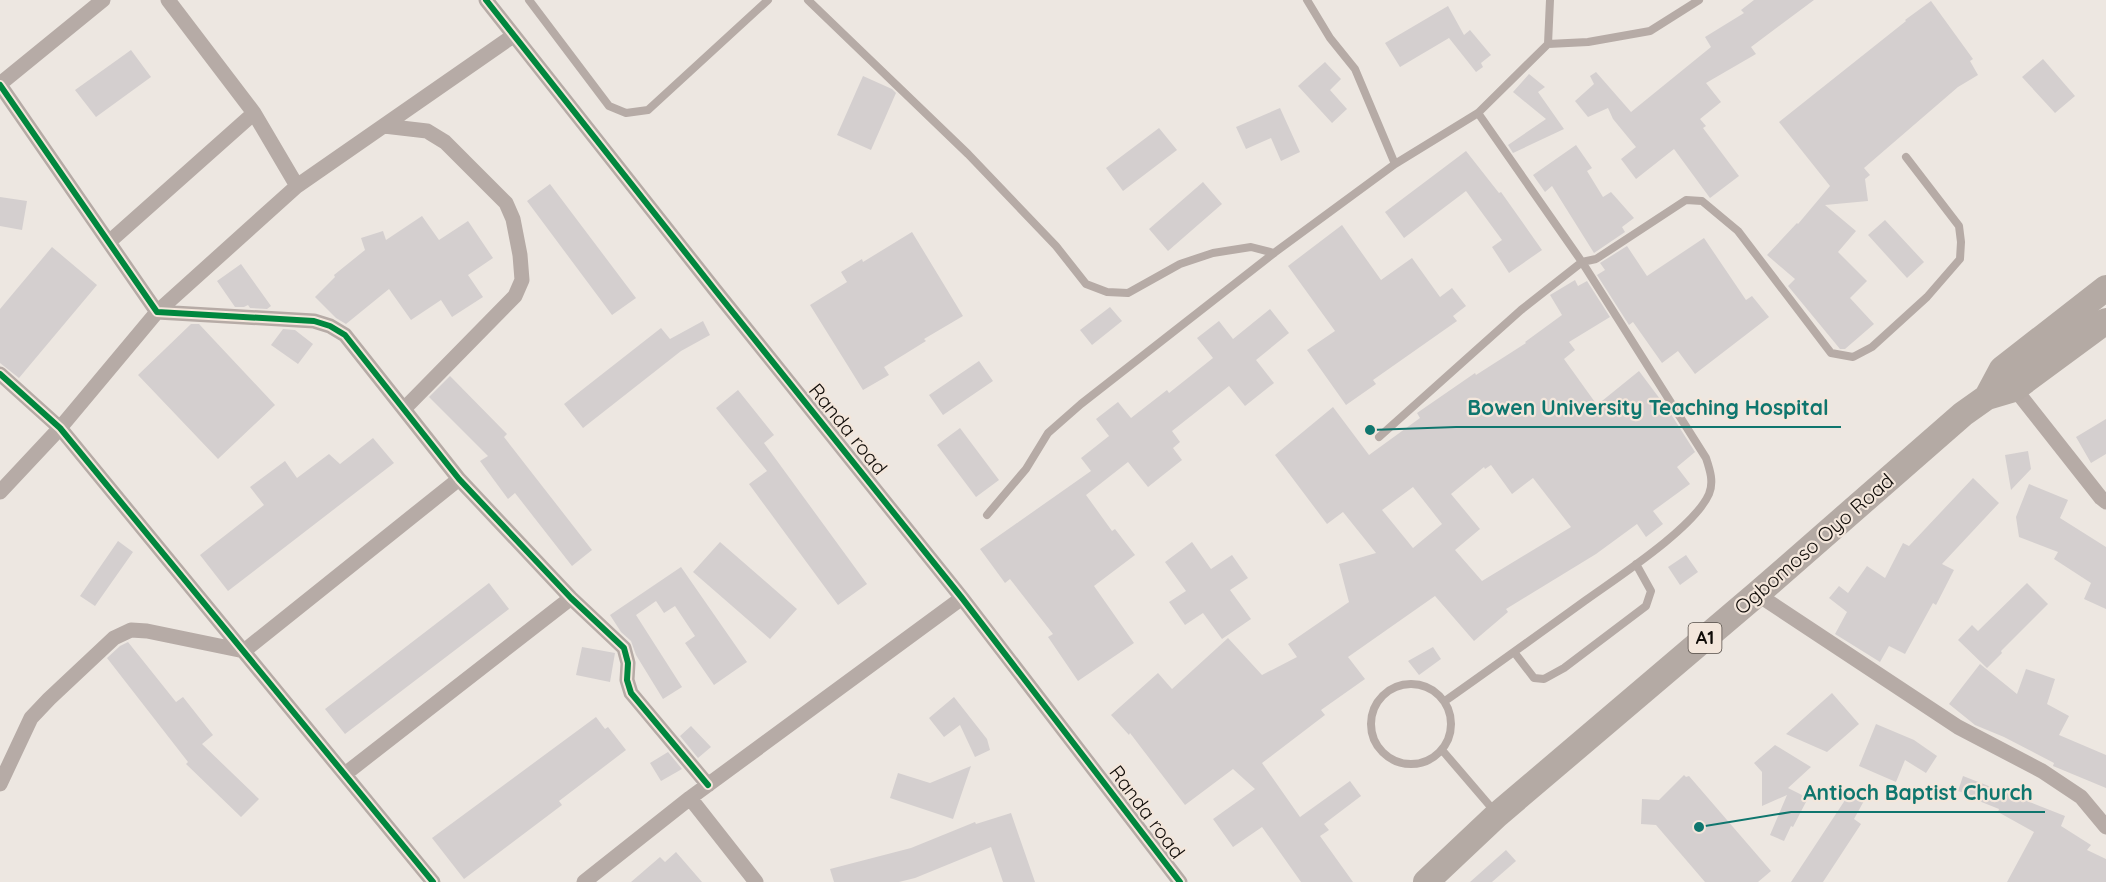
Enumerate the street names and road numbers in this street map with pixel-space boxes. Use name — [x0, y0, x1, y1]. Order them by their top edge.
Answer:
street label: Randa road — [804, 378, 893, 479]
street label: Ogbomoso Oyo Road — [1729, 468, 1898, 620]
road number: A1 — [1688, 623, 1722, 653]
street label: Randa road — [1104, 760, 1191, 863]

